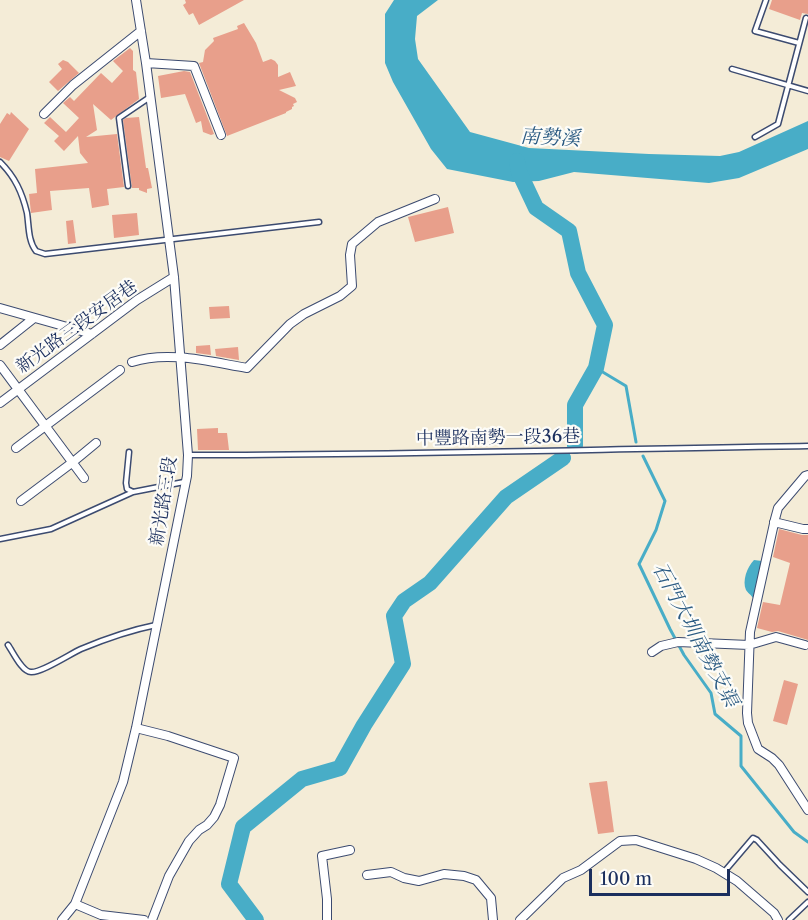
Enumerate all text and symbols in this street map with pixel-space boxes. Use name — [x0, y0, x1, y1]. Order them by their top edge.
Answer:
water label: 南勢溪 — [519, 124, 581, 152]
street label: 新光路三段安居巷 — [12, 276, 142, 378]
street label: 中豐路南勢一段36巷 — [416, 426, 580, 450]
street label: 新光路三段 — [146, 455, 182, 547]
water label: 石門大圳南勢支渠 — [647, 559, 743, 711]
scale bar — [592, 857, 733, 895]
text: 100 m — [600, 868, 652, 890]

